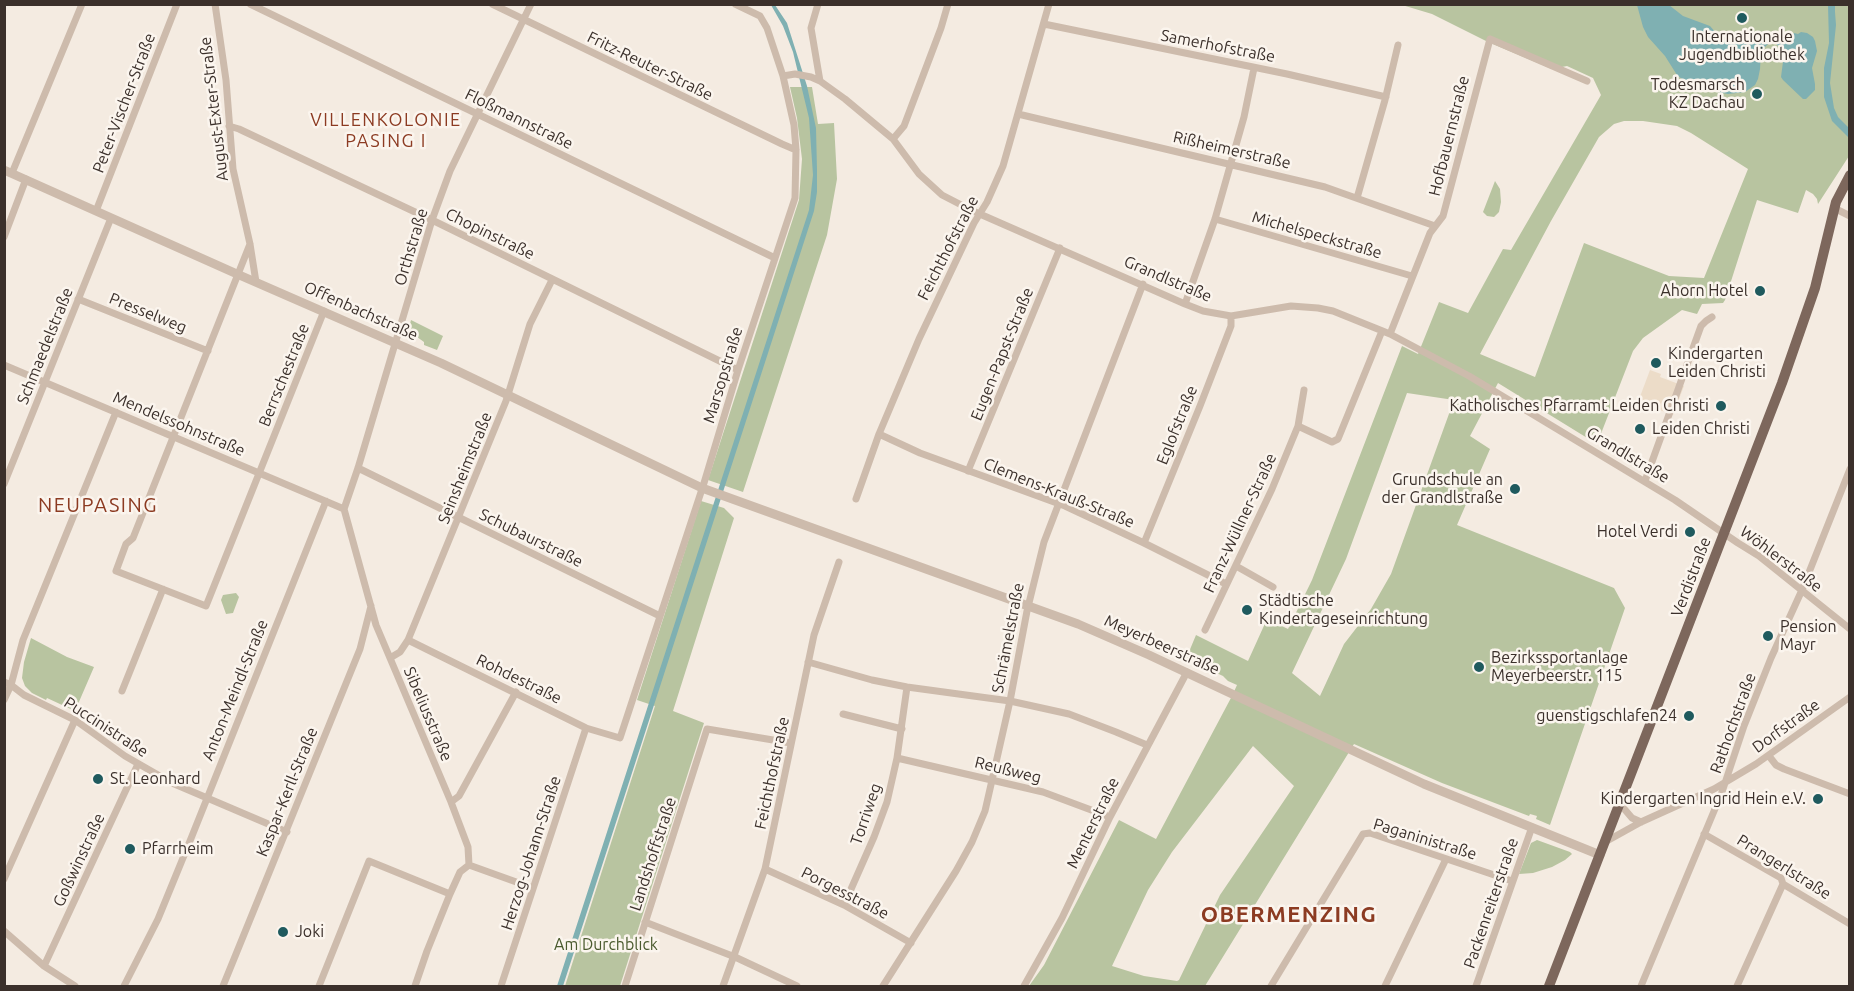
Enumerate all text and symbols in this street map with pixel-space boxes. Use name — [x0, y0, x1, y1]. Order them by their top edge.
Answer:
marker: Internationale Jugendbibliothek — [1735, 11, 1749, 25]
street label: Samerhofstraße — [1159, 26, 1277, 66]
street label: Fritz-Reuter-Straße — [584, 27, 716, 105]
place label: Internationale Jugendbibliothek — [1679, 27, 1805, 65]
street label: Peter-Vischer-Straße — [88, 30, 160, 176]
street label: August-Exter-Straße — [196, 36, 232, 182]
street label: Hofbauernstraße — [1425, 74, 1473, 198]
place label: Todesmarsch KZ Dachau — [1651, 75, 1745, 113]
street label: Floßmannstraße — [462, 85, 576, 153]
marker: Todesmarsch KZ Dachau — [1750, 87, 1764, 101]
district label: VILLENKOLONIE PASING I — [310, 109, 462, 152]
street label: Rißheimerstraße — [1171, 127, 1293, 173]
street label: Feichthofstraße — [913, 193, 983, 303]
street label: Chopinstraße — [442, 204, 538, 264]
street label: Orthstraße — [390, 206, 432, 288]
street label: Michelspeckstraße — [1250, 207, 1384, 263]
street label: Grandlstraße — [1121, 252, 1215, 306]
street label: Offenbachstraße — [301, 277, 421, 345]
place label: Ahorn Hotel — [1660, 281, 1748, 301]
marker: Ahorn Hotel — [1753, 284, 1767, 298]
street label: Schmaedelstraße — [13, 285, 77, 407]
street label: Eugen-Papst-Straße — [967, 285, 1037, 423]
street label: Presselweg — [106, 289, 190, 337]
street label: Berrschestraße — [255, 321, 313, 429]
street label: Marsopstraße — [699, 324, 747, 426]
place label: Kindergarten Leiden Christi — [1668, 344, 1766, 382]
marker: Kindergarten Leiden Christi — [1649, 356, 1663, 370]
street label: Eglofstraße — [1152, 383, 1202, 467]
street label: Mendelssohnstraße — [110, 387, 248, 461]
place label: Katholisches Pfarramt Leiden Christi — [1449, 396, 1709, 416]
marker: Katholisches Pfarramt Leiden Christi — [1714, 399, 1728, 413]
street label: Seinsheimstraße — [434, 409, 496, 527]
place label: Leiden Christi — [1652, 419, 1750, 439]
marker: Leiden Christi — [1633, 422, 1647, 436]
street label: Grandlstraße — [1583, 423, 1673, 487]
street label: Franz-Wüllner-Straße — [1199, 450, 1281, 596]
street label: Clemens-Krauß-Straße — [981, 454, 1137, 532]
place label: Grundschule an der Grandlstraße — [1382, 470, 1503, 508]
marker: Grundschule an der Grandlstraße — [1508, 482, 1522, 496]
district label: NEUPASING — [38, 493, 158, 517]
street label: Schubaurstraße — [476, 505, 586, 571]
place label: Hotel Verdi — [1597, 522, 1678, 542]
street label: Wöhlerstraße — [1736, 522, 1826, 596]
marker: Hotel Verdi — [1683, 525, 1697, 539]
street label: Verdistraße — [1667, 534, 1715, 620]
street label: Schrämelstraße — [988, 581, 1028, 695]
place label: Städtische Kindertageseinrichtung — [1259, 591, 1428, 629]
marker: Städtische Kindertageseinrichtung — [1240, 603, 1254, 617]
street label: Meyerbeerstraße — [1101, 611, 1223, 679]
street label: Anton-Meindl-Straße — [198, 617, 272, 763]
place label: Pension Mayr — [1780, 617, 1837, 655]
marker: Pension Mayr — [1761, 629, 1775, 643]
place label: Bezirkssportanlage Meyerbeerstr. 115 — [1491, 648, 1628, 686]
street label: Rohdestraße — [473, 650, 565, 708]
marker: Bezirkssportanlage Meyerbeerstr. 115 — [1472, 660, 1486, 674]
street label: Sibeliusstraße — [400, 664, 456, 764]
street label: Rathochstraße — [1706, 670, 1760, 776]
street label: Puccinistraße — [60, 693, 152, 761]
street label: Dorfstraße — [1748, 695, 1824, 757]
place label: guenstigschlafen24 — [1536, 706, 1677, 726]
marker: guenstigschlafen24 — [1682, 709, 1696, 723]
street label: Feichthofstraße — [751, 715, 793, 831]
street label: Kaspar-Kerll-Straße — [252, 725, 322, 859]
street label: Reußweg — [973, 752, 1043, 788]
place label: St. Leonhard — [110, 769, 201, 789]
marker: St. Leonhard — [91, 772, 105, 786]
street label: Herzog-Johann-Straße — [497, 773, 565, 933]
street label: Menterstraße — [1063, 774, 1123, 872]
street label: Torriweg — [847, 781, 885, 847]
place label: Kindergarten Ingrid Hein e.V. — [1600, 789, 1806, 809]
marker: Kindergarten Ingrid Hein e.V. — [1811, 792, 1825, 806]
street label: Landshoffstraße — [626, 795, 680, 913]
street label: Goßwinstraße — [49, 810, 109, 910]
street label: Paganinistraße — [1371, 814, 1479, 864]
street label: Prangerlstraße — [1733, 830, 1835, 904]
street label: Packenreiterstraße — [1460, 835, 1522, 971]
place label: Pfarrheim — [142, 839, 214, 859]
marker: Pfarrheim — [123, 842, 137, 856]
street label: Porgesstraße — [798, 863, 892, 923]
district label: OBERMENZING — [1201, 902, 1377, 928]
place label: Joki — [295, 922, 324, 942]
marker: Joki — [276, 925, 290, 939]
park label: Am Durchblick — [554, 935, 658, 955]

